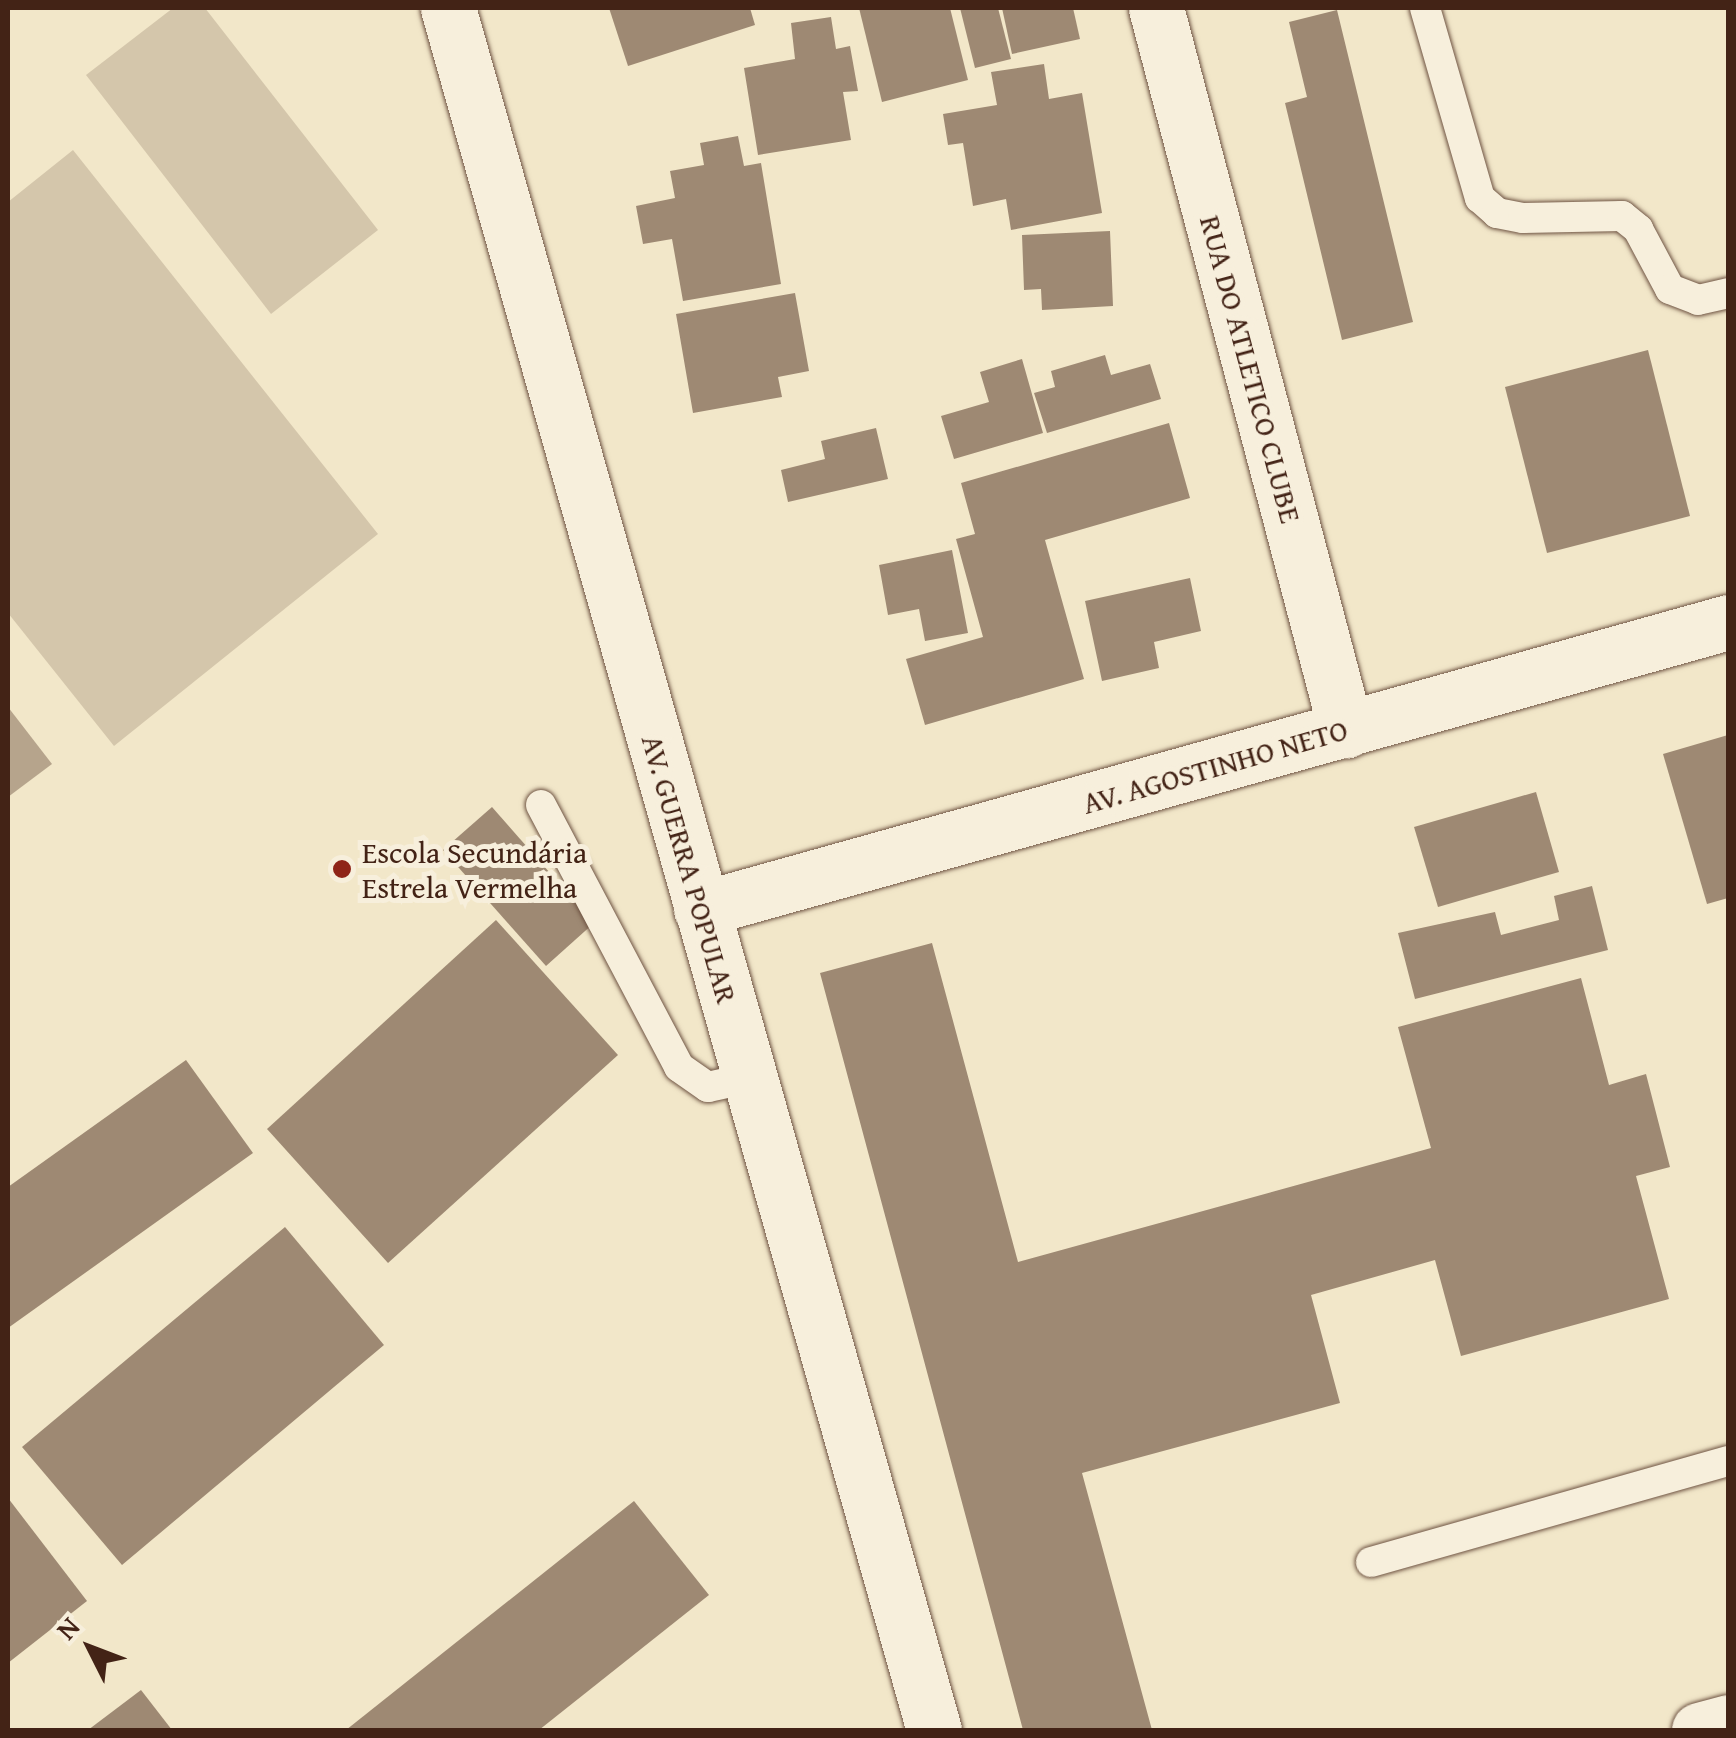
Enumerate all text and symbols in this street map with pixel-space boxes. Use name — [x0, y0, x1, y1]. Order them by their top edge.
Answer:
street label: RUA DO ATLETICO CLUBE — [1193, 211, 1309, 527]
street label: AV. AGOSTINHO NETO — [1078, 711, 1352, 821]
street label: AV. GUERRA POPULAR — [634, 730, 746, 1008]
place label: Escola Secundária Estrela Vermelha — [362, 834, 587, 904]
marker: Escola Secundária Estrela Vermelha — [331, 858, 353, 880]
north arrow — [40, 1598, 140, 1698]
text: N — [46, 1607, 89, 1648]

